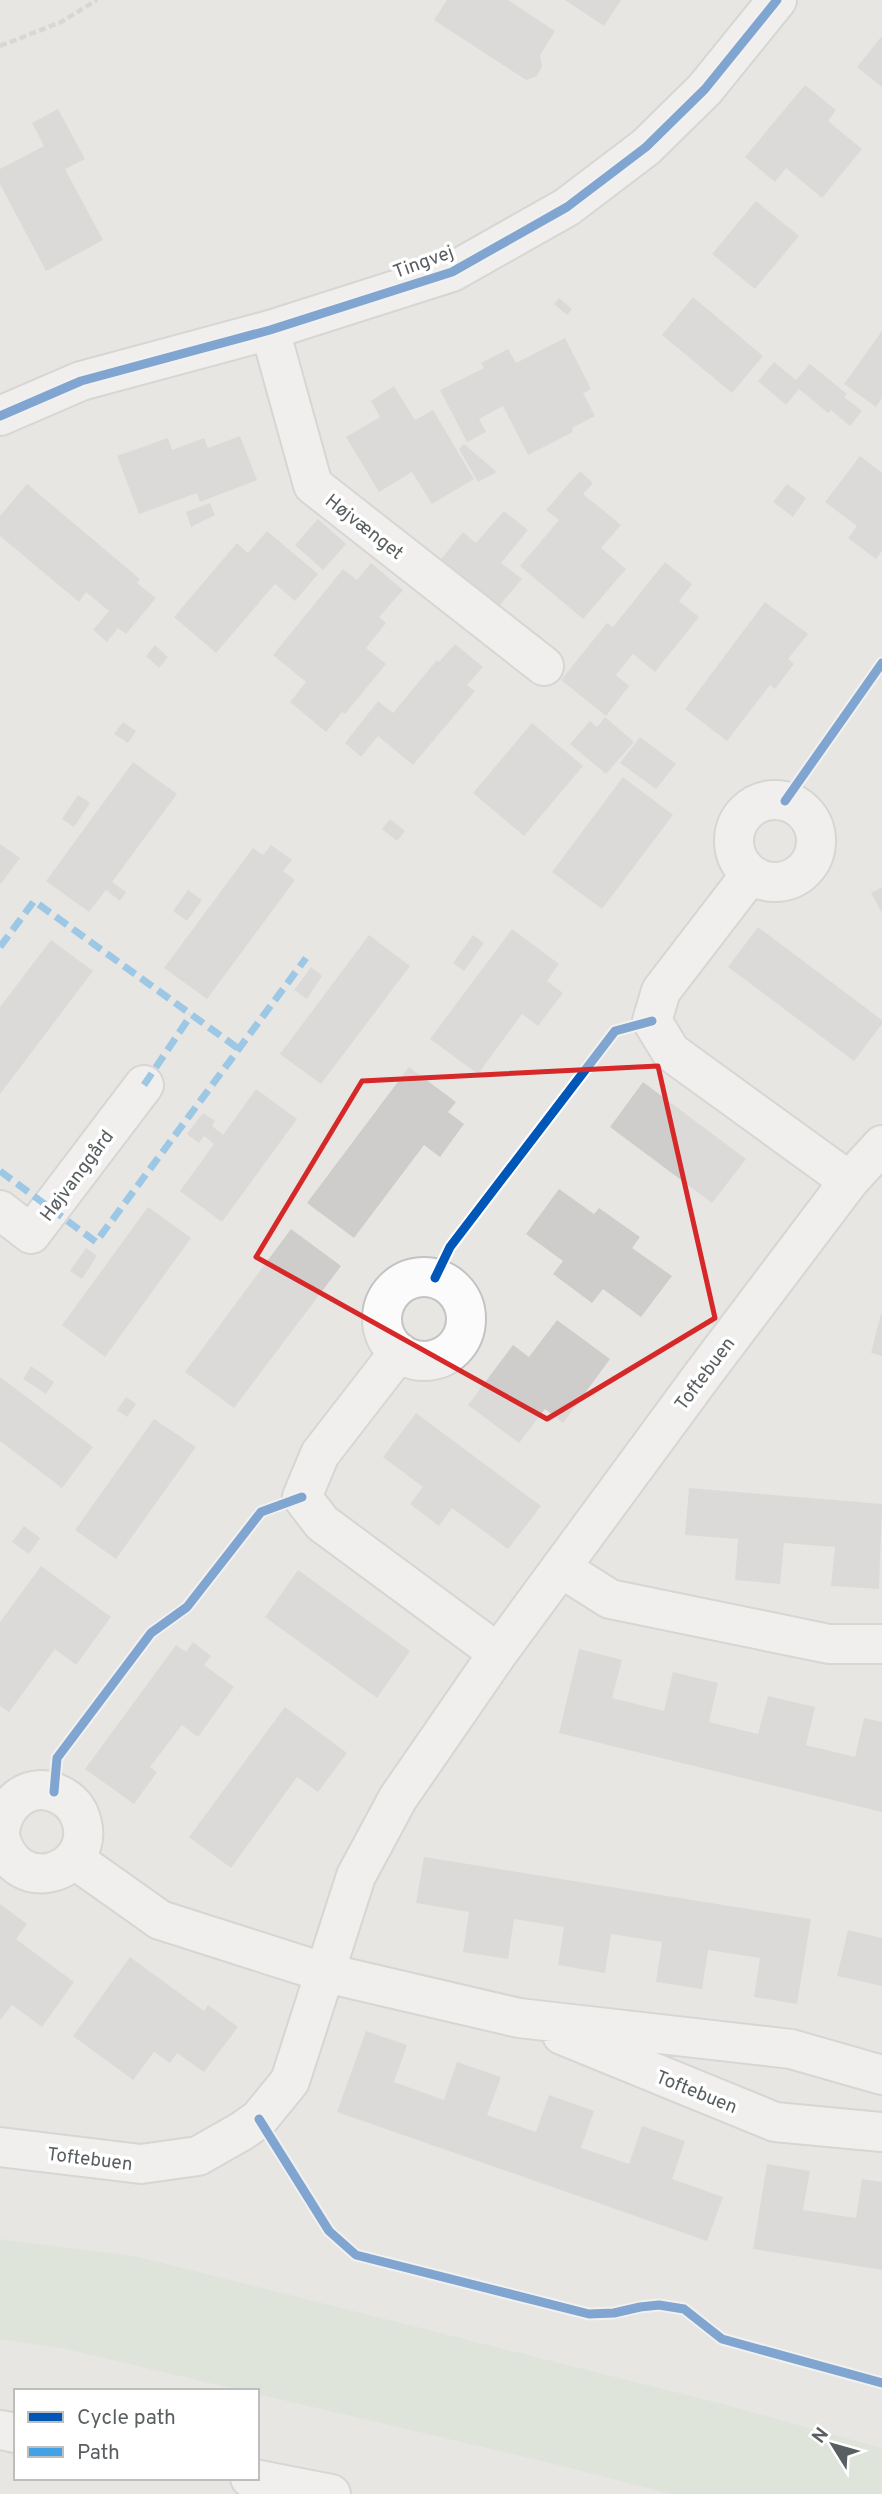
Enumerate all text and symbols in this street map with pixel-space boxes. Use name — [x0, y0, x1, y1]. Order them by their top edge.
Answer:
street label: Tingvej — [390, 241, 457, 285]
street label: Højvænget — [320, 489, 408, 566]
street label: Højvanggård — [35, 1126, 120, 1227]
street label: Toftebuen — [670, 1333, 741, 1416]
street label: Toftebuen — [652, 2066, 741, 2120]
street label: Toftebuen — [46, 2143, 134, 2177]
legend — [14, 2389, 259, 2480]
text: Cycle path — [77, 2405, 176, 2432]
north arrow — [798, 2410, 868, 2480]
text: N — [807, 2423, 835, 2449]
text: Path — [77, 2440, 120, 2467]

